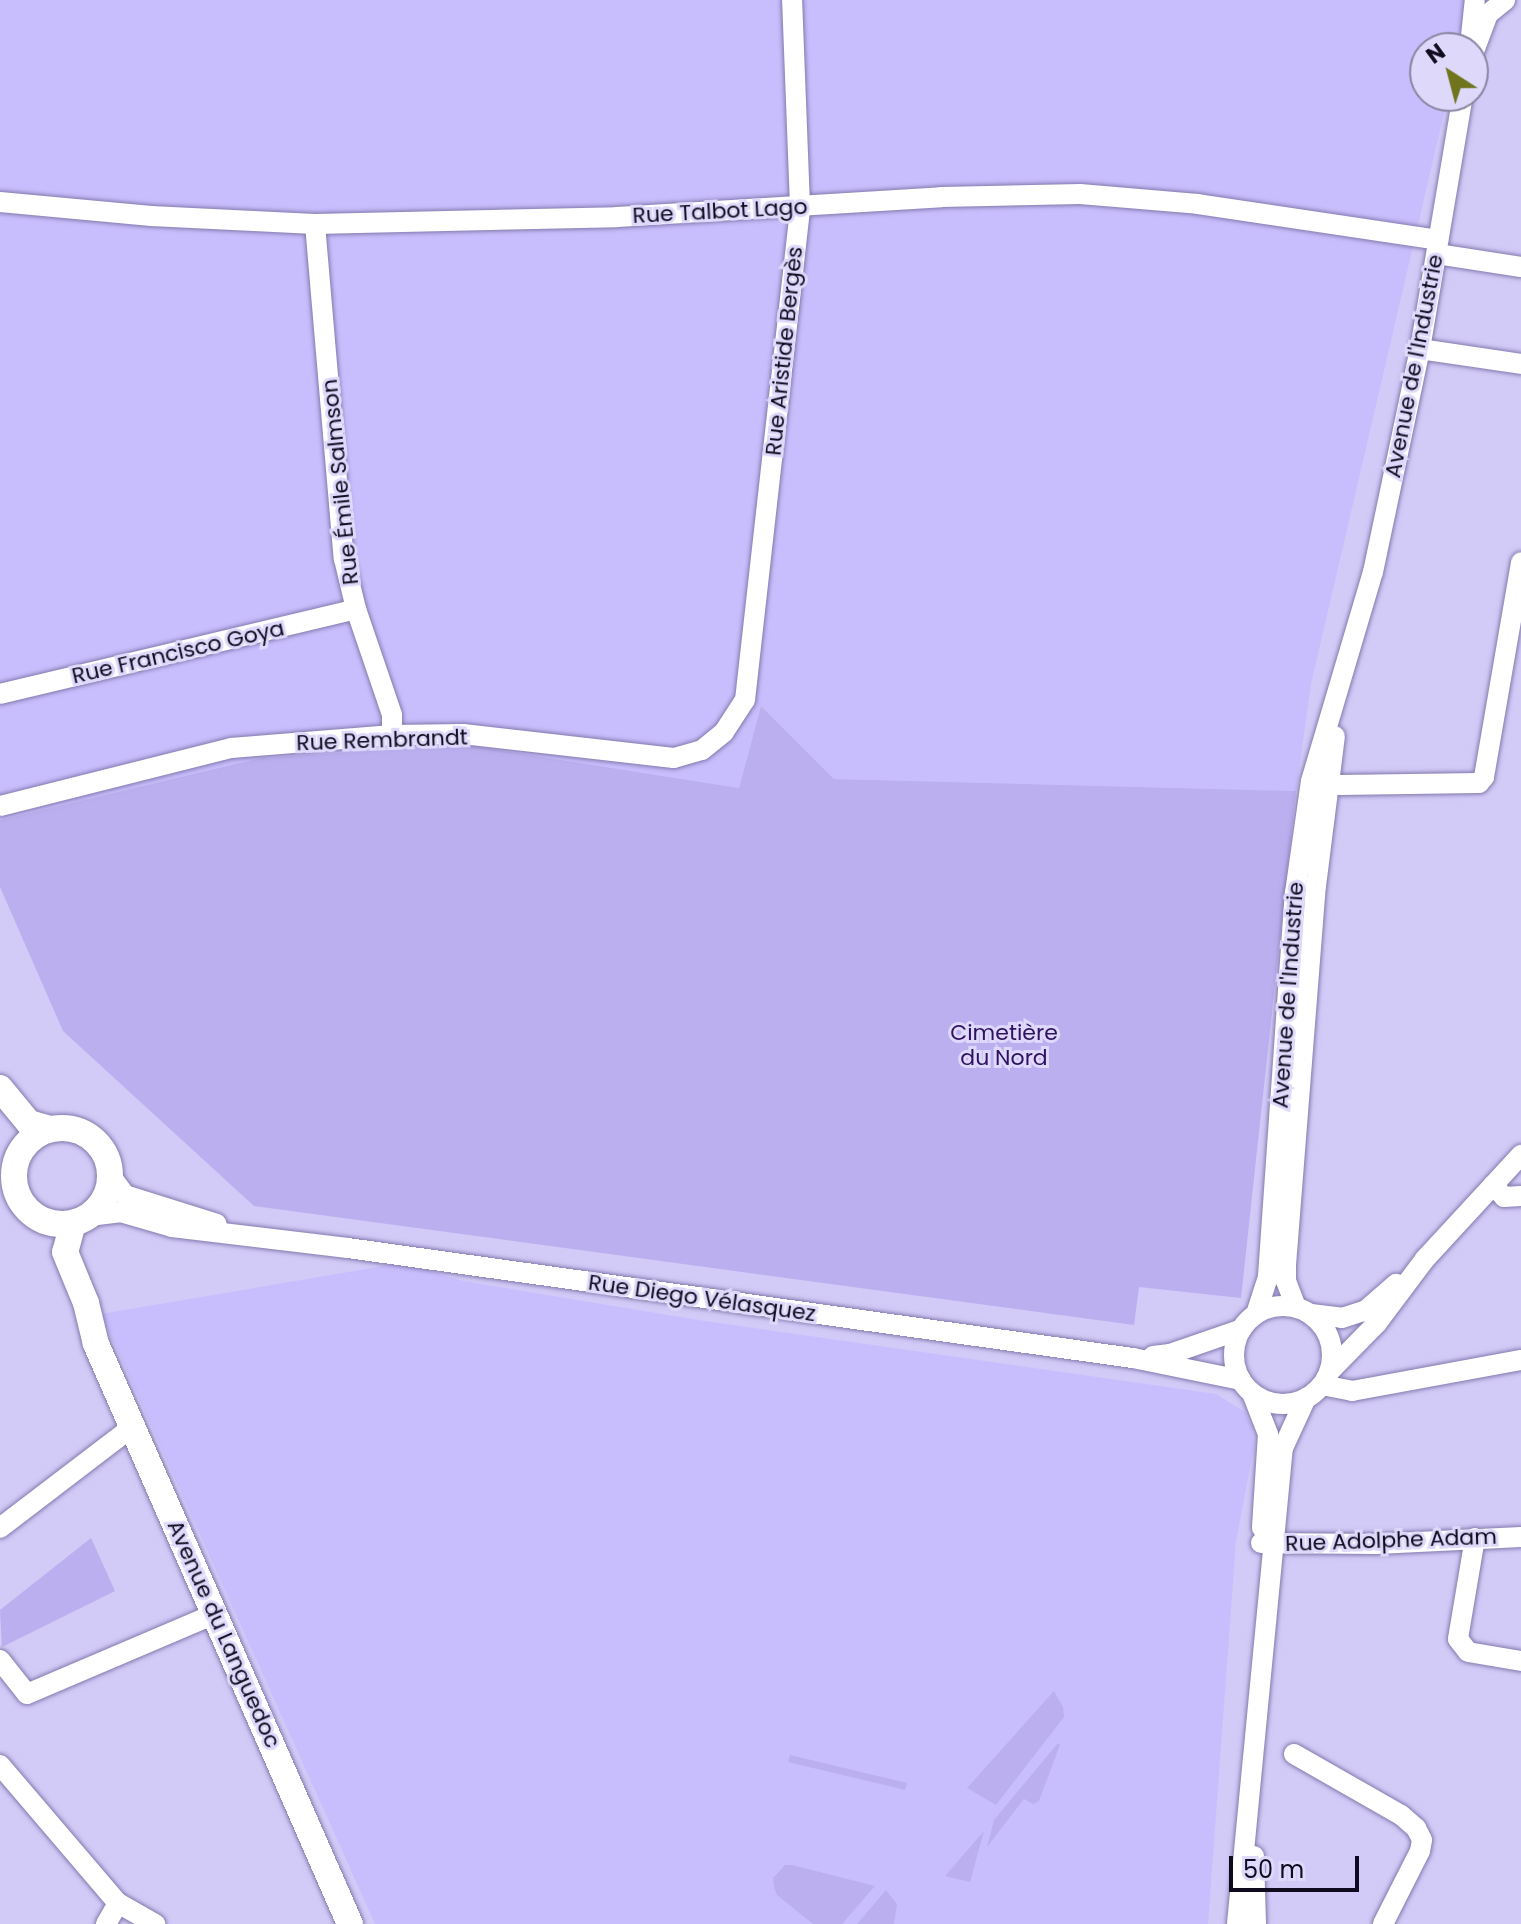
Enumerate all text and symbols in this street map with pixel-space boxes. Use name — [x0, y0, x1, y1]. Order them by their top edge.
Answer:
north arrow — [1409, 32, 1489, 112]
text: N — [1420, 36, 1452, 71]
street label: Rue Talbot Lago — [632, 193, 808, 229]
street label: Rue Aristide Bergès — [760, 245, 808, 457]
street label: Avenue de l'Industrie — [1379, 252, 1449, 480]
street label: Rue Émile Salmson — [316, 378, 364, 586]
street label: Rue Francisco Goya — [69, 615, 287, 689]
street label: Rue Rembrandt — [296, 724, 468, 756]
street label: Avenue de l'Industrie — [1267, 881, 1309, 1109]
park label: Cimetière du Nord — [950, 1019, 1058, 1070]
street label: Rue Diego Vélasquez — [587, 1269, 817, 1327]
street label: Avenue du Languedoc — [162, 1516, 286, 1752]
street label: Rue Adolphe Adam — [1285, 1523, 1497, 1557]
scale bar — [1233, 1840, 1363, 1890]
text: 50 m — [1243, 1853, 1304, 1886]

